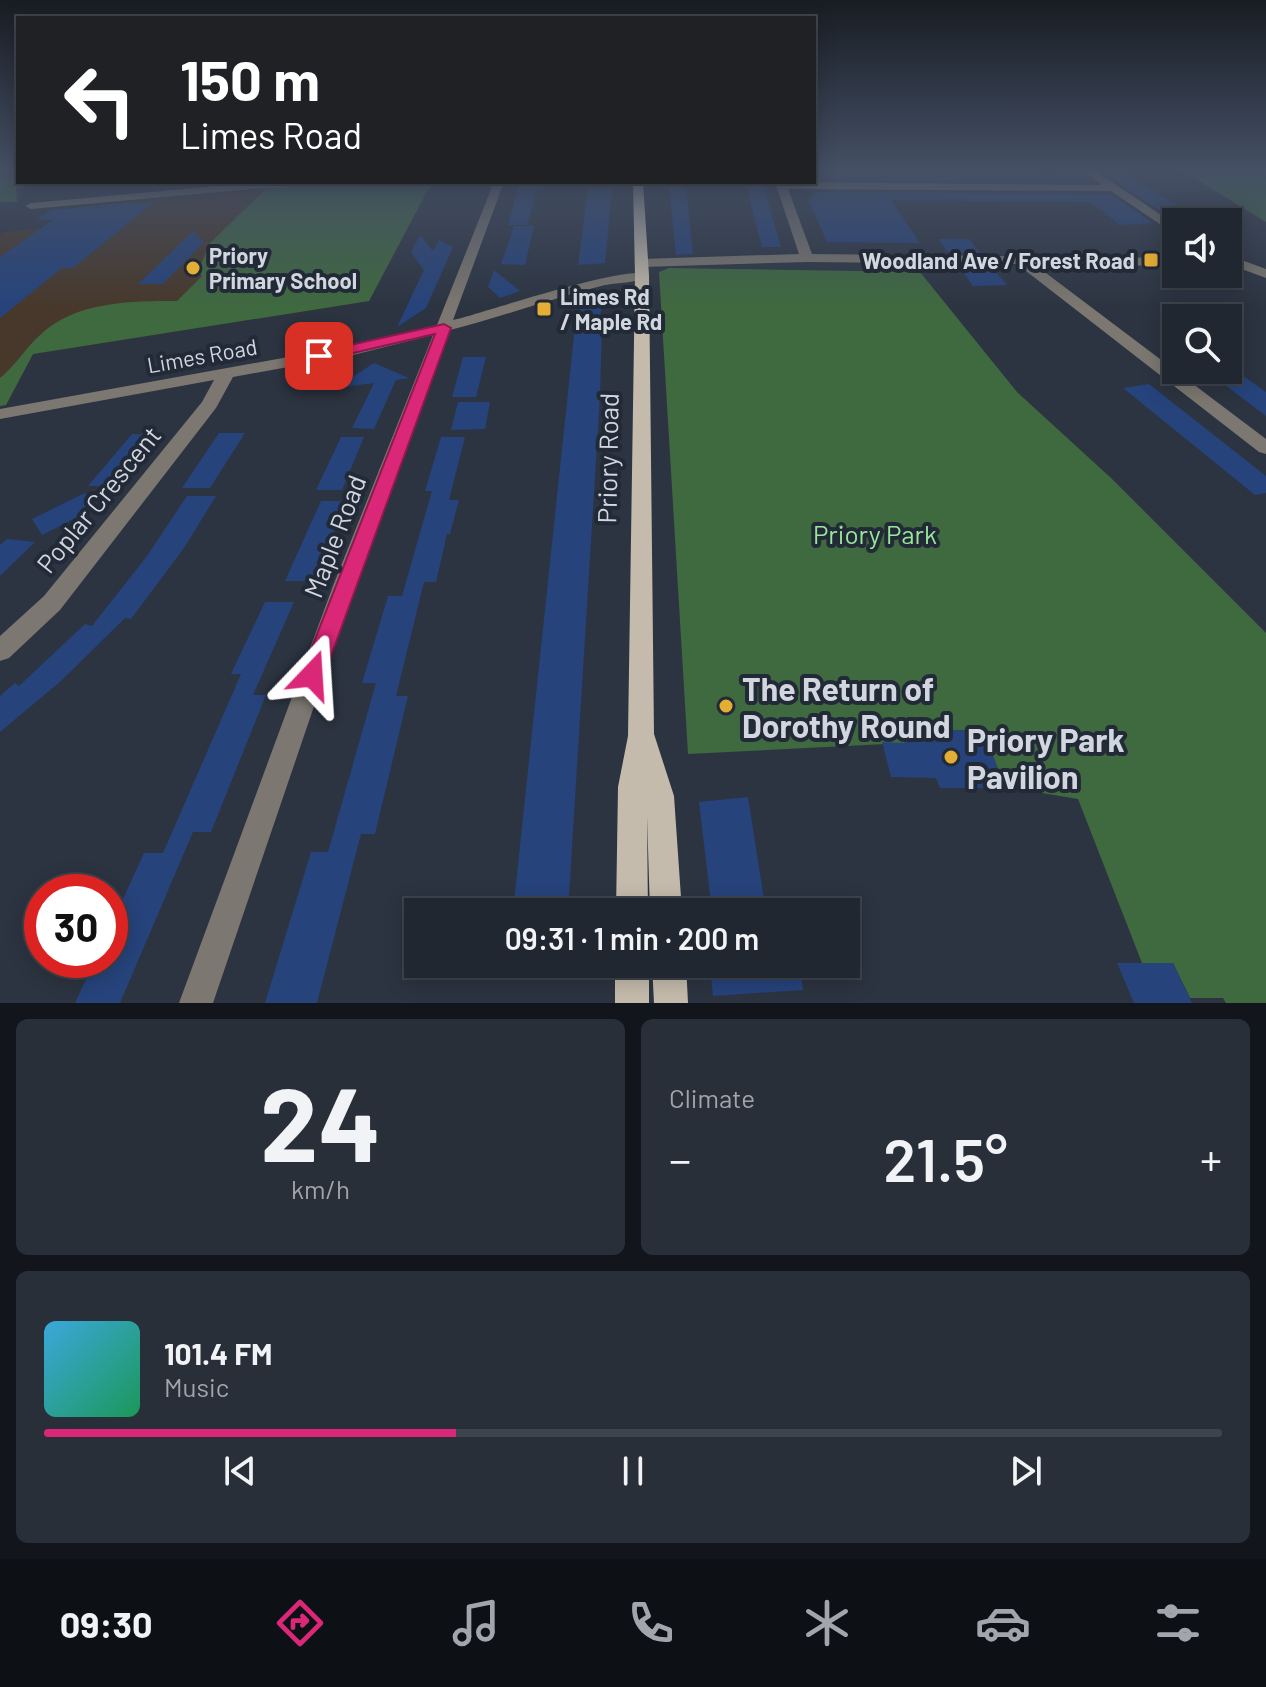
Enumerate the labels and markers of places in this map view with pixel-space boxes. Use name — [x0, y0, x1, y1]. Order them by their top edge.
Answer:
place label: Priory Primary School — [209, 242, 357, 293]
place label: Woodland Ave / Forest Road — [862, 247, 1135, 273]
marker: Woodland Ave / Forest Road — [1142, 251, 1160, 269]
marker: Priory Primary School — [184, 259, 202, 277]
place label: Limes Rd / Maple Rd — [560, 283, 662, 334]
marker: Limes Rd / Maple Rd — [535, 300, 553, 318]
pin — [285, 322, 353, 390]
place label: The Return of Dorothy Round — [742, 669, 951, 744]
marker: The Return of Dorothy Round — [717, 697, 735, 715]
place label: Priory Park Pavilion — [967, 720, 1125, 795]
marker: Priory Park Pavilion — [942, 748, 960, 766]

